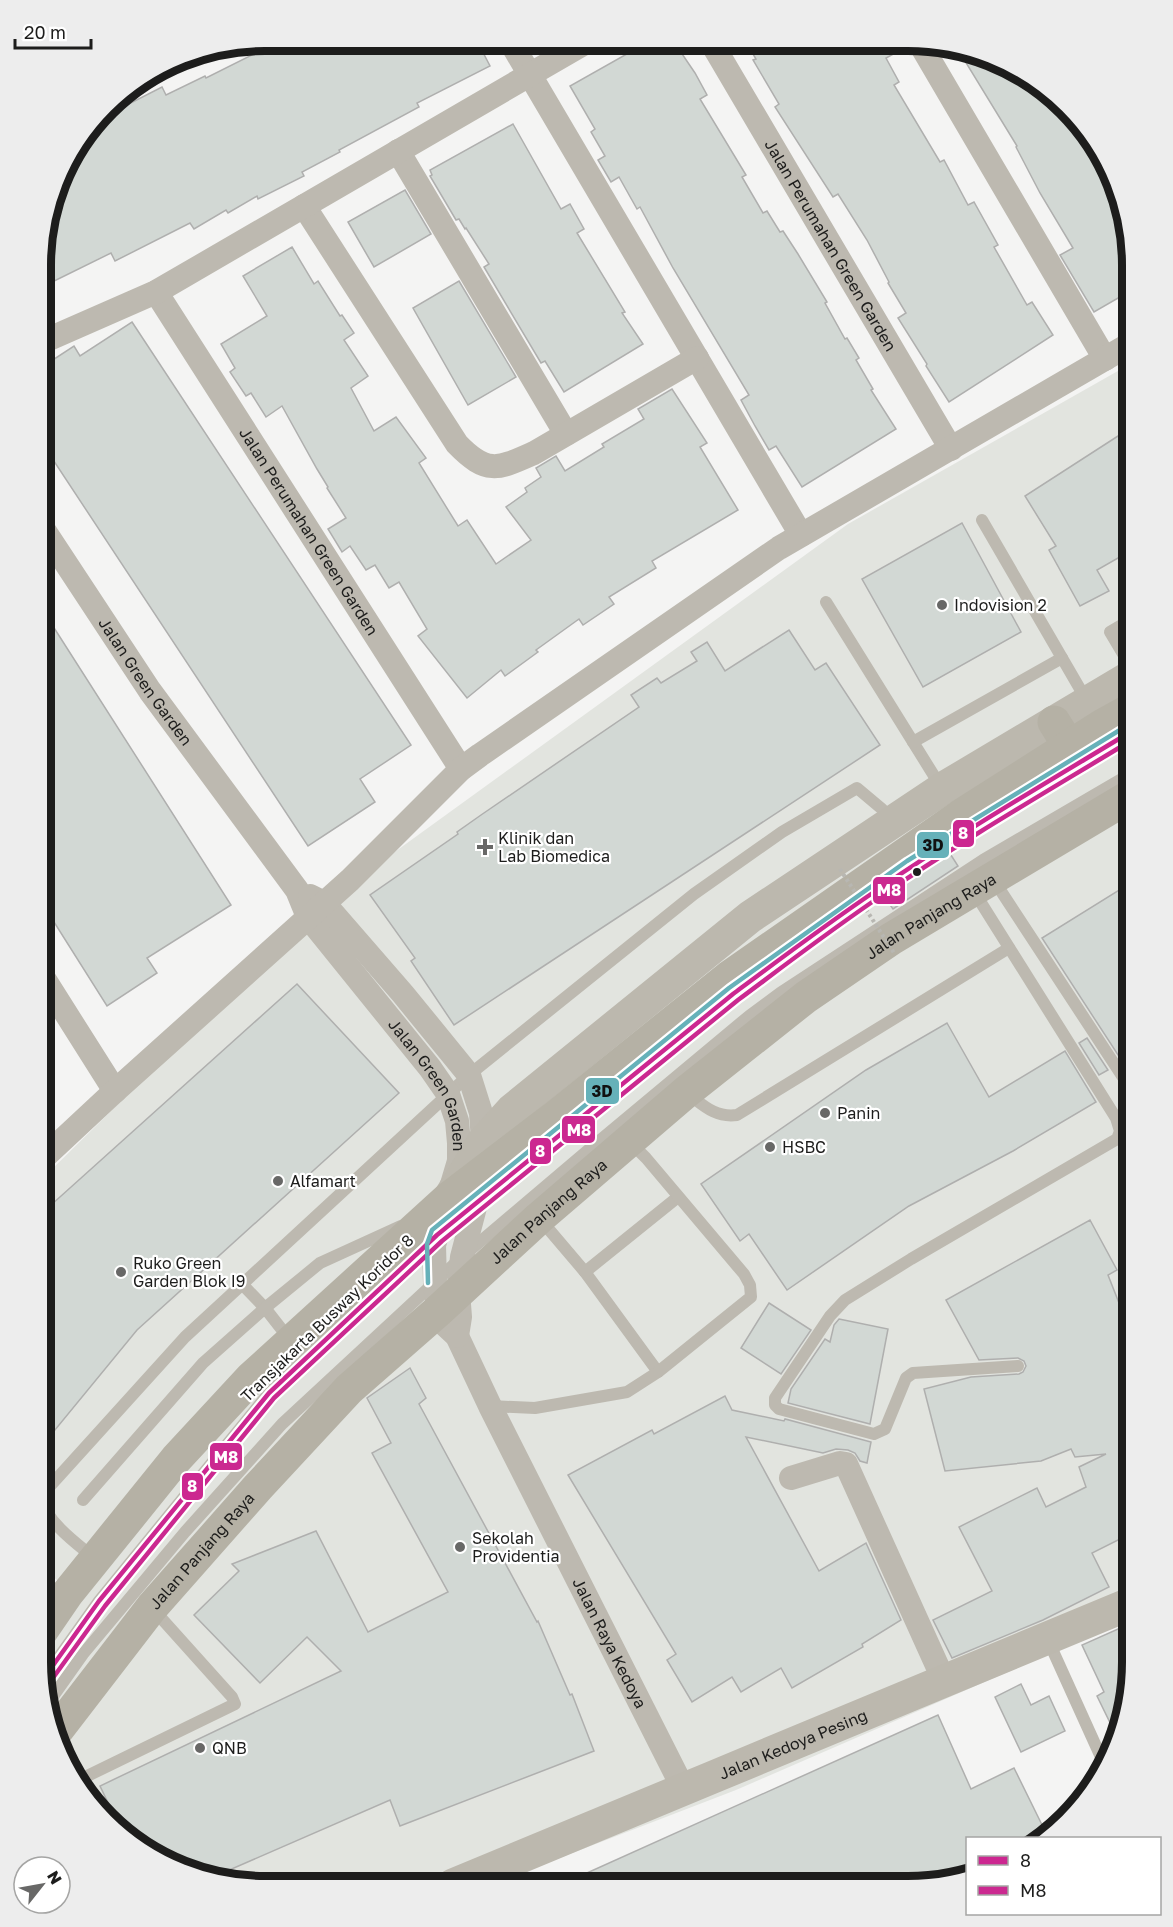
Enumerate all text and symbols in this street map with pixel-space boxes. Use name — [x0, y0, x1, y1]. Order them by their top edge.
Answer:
scale bar — [15, 12, 92, 50]
text: 20 m — [24, 21, 66, 43]
street label: Jalan Perumahan Green Garden — [761, 136, 901, 355]
street label: Jalan Perumahan Green Garden — [235, 424, 383, 639]
place label: Indovision 2 — [954, 595, 1047, 615]
marker: Indovision 2 — [935, 598, 949, 612]
street label: Jalan Green Garden — [94, 614, 197, 749]
line badge: 8 — [952, 819, 975, 848]
text: 8 — [958, 823, 968, 843]
place label: Klinik dan Lab Biomedica — [498, 828, 610, 866]
line badge: 3D — [916, 831, 950, 859]
text: 3D — [922, 835, 944, 855]
marker: Klinik dan Lab Biomedica — [476, 838, 494, 856]
unlabelled marker — [911, 866, 923, 878]
street label: Jalan Panjang Raya — [862, 869, 1000, 963]
line badge: M8 — [872, 876, 906, 905]
text: M8 — [877, 880, 901, 900]
street label: Jalan Green Garden — [384, 1015, 469, 1151]
line badge: 3D — [585, 1077, 620, 1105]
text: 3D — [591, 1081, 613, 1101]
place label: Panin — [837, 1103, 880, 1123]
marker: Panin — [818, 1106, 832, 1120]
line badge: M8 — [561, 1115, 596, 1144]
text: M8 — [567, 1120, 591, 1140]
line badge: 8 — [529, 1137, 552, 1165]
place label: HSBC — [782, 1137, 826, 1157]
marker: HSBC — [763, 1140, 777, 1154]
text: 8 — [535, 1141, 545, 1161]
street label: Jalan Panjang Raya — [486, 1154, 611, 1268]
place label: Alfamart — [290, 1171, 356, 1191]
marker: Alfamart — [271, 1174, 285, 1188]
street label: Transjakarta Busway Koridor 8 — [236, 1230, 418, 1406]
place label: Ruko Green Garden Blok I9 — [133, 1253, 245, 1291]
marker: Ruko Green Garden Blok I9 — [114, 1265, 128, 1279]
line badge: M8 — [209, 1442, 243, 1471]
text: M8 — [214, 1447, 238, 1467]
line badge: 8 — [181, 1472, 204, 1501]
text: 8 — [187, 1476, 197, 1496]
street label: Jalan Panjang Raya — [145, 1488, 259, 1613]
place label: Sekolah Providentia — [472, 1528, 560, 1566]
marker: Sekolah Providentia — [453, 1540, 467, 1554]
street label: Jalan Raya Kedoya — [568, 1574, 651, 1712]
street label: Jalan Kedoya Pesing — [716, 1705, 870, 1784]
place label: QNB — [212, 1738, 247, 1758]
marker: QNB — [193, 1741, 207, 1755]
legend — [966, 1837, 1161, 1915]
text: 8 — [1020, 1849, 1031, 1871]
north arrow — [12, 1855, 72, 1915]
text: N — [43, 1867, 67, 1888]
text: M8 — [1020, 1879, 1046, 1901]

